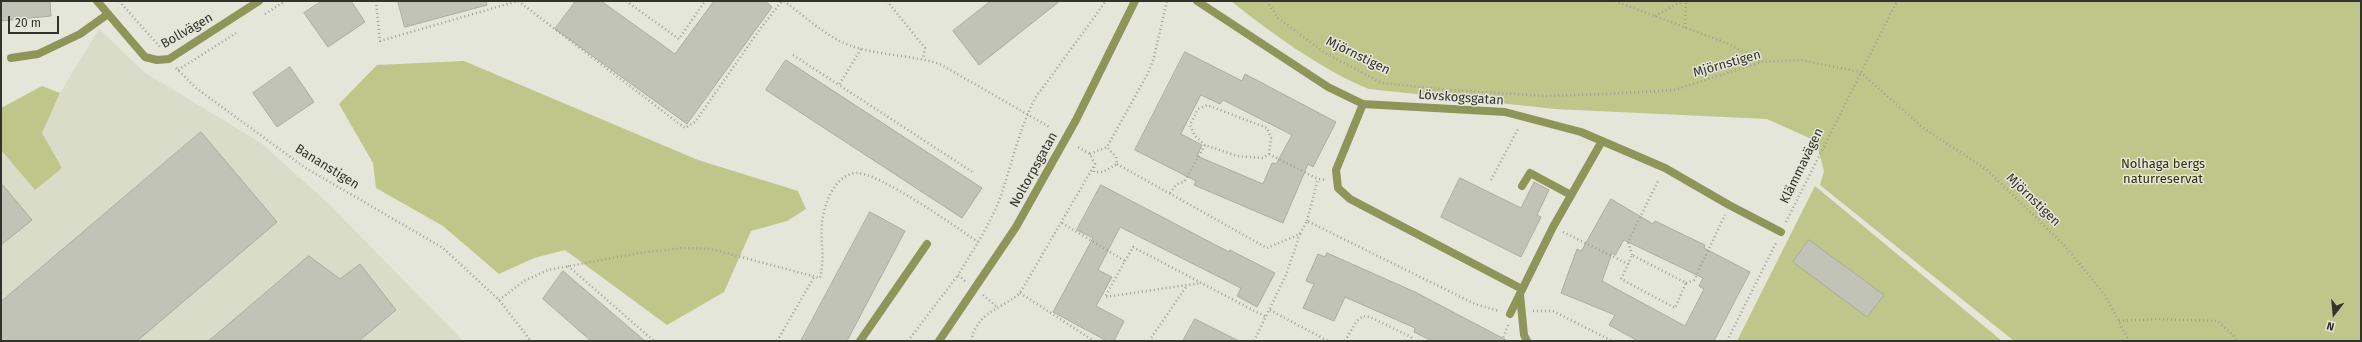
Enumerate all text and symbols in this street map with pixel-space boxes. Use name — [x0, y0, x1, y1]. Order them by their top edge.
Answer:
scale bar — [10, 8, 61, 34]
street label: Bollvägen — [158, 10, 216, 52]
text: 20 m — [15, 16, 41, 30]
street label: Mjörnstigen — [1323, 34, 1393, 78]
street label: Mjörnstigen — [1691, 47, 1763, 81]
street label: Lövskogsgatan — [1418, 87, 1504, 109]
street label: Klämmavägen — [1777, 126, 1827, 206]
street label: Noltorpsgatan — [1007, 129, 1061, 211]
street label: Bananstigen — [292, 141, 362, 193]
park label: Nolhaga bergs naturreservat — [2121, 156, 2205, 187]
street label: Mjörnstigen — [2003, 170, 2063, 230]
north arrow — [2314, 294, 2354, 334]
text: N — [2325, 319, 2336, 333]

